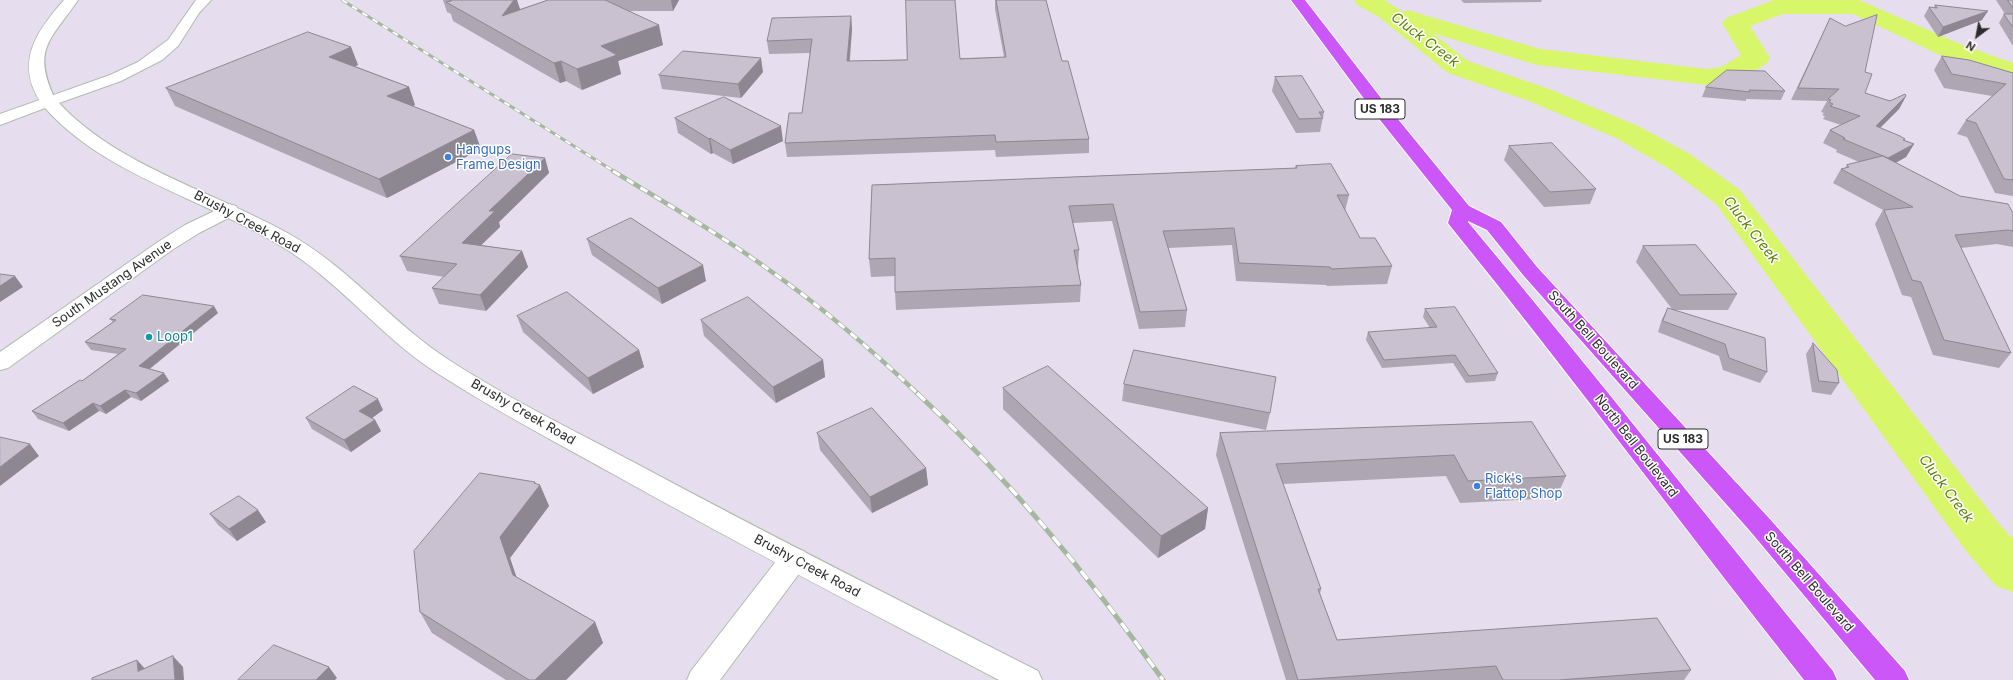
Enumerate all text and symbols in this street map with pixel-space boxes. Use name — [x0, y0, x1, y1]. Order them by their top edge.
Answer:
water label: Cluck Creek — [1388, 9, 1462, 71]
north arrow — [1957, 16, 1997, 56]
text: N — [1963, 38, 1978, 54]
road number: US 183 — [1355, 99, 1405, 119]
place label: Hangups Frame Design — [456, 142, 541, 173]
marker: Hangups Frame Design — [443, 152, 453, 162]
street label: Brushy Creek Road — [191, 187, 303, 257]
water label: Cluck Creek — [1720, 193, 1782, 267]
street label: South Mustang Avenue — [49, 237, 175, 331]
street label: South Bell Boulevard — [1545, 288, 1641, 392]
place label: Loop1 — [157, 329, 193, 345]
marker: Loop1 — [144, 332, 154, 342]
street label: Brushy Creek Road — [468, 376, 578, 448]
street label: North Bell Boulevard — [1591, 392, 1681, 500]
road number: US 183 — [1658, 429, 1708, 449]
water label: Cluck Creek — [1915, 452, 1977, 526]
place label: Rick's Flattop Shop — [1485, 471, 1562, 502]
marker: Rick's Flattop Shop — [1472, 481, 1482, 491]
street label: South Bell Boulevard — [1761, 529, 1857, 635]
street label: Brushy Creek Road — [751, 531, 863, 601]

